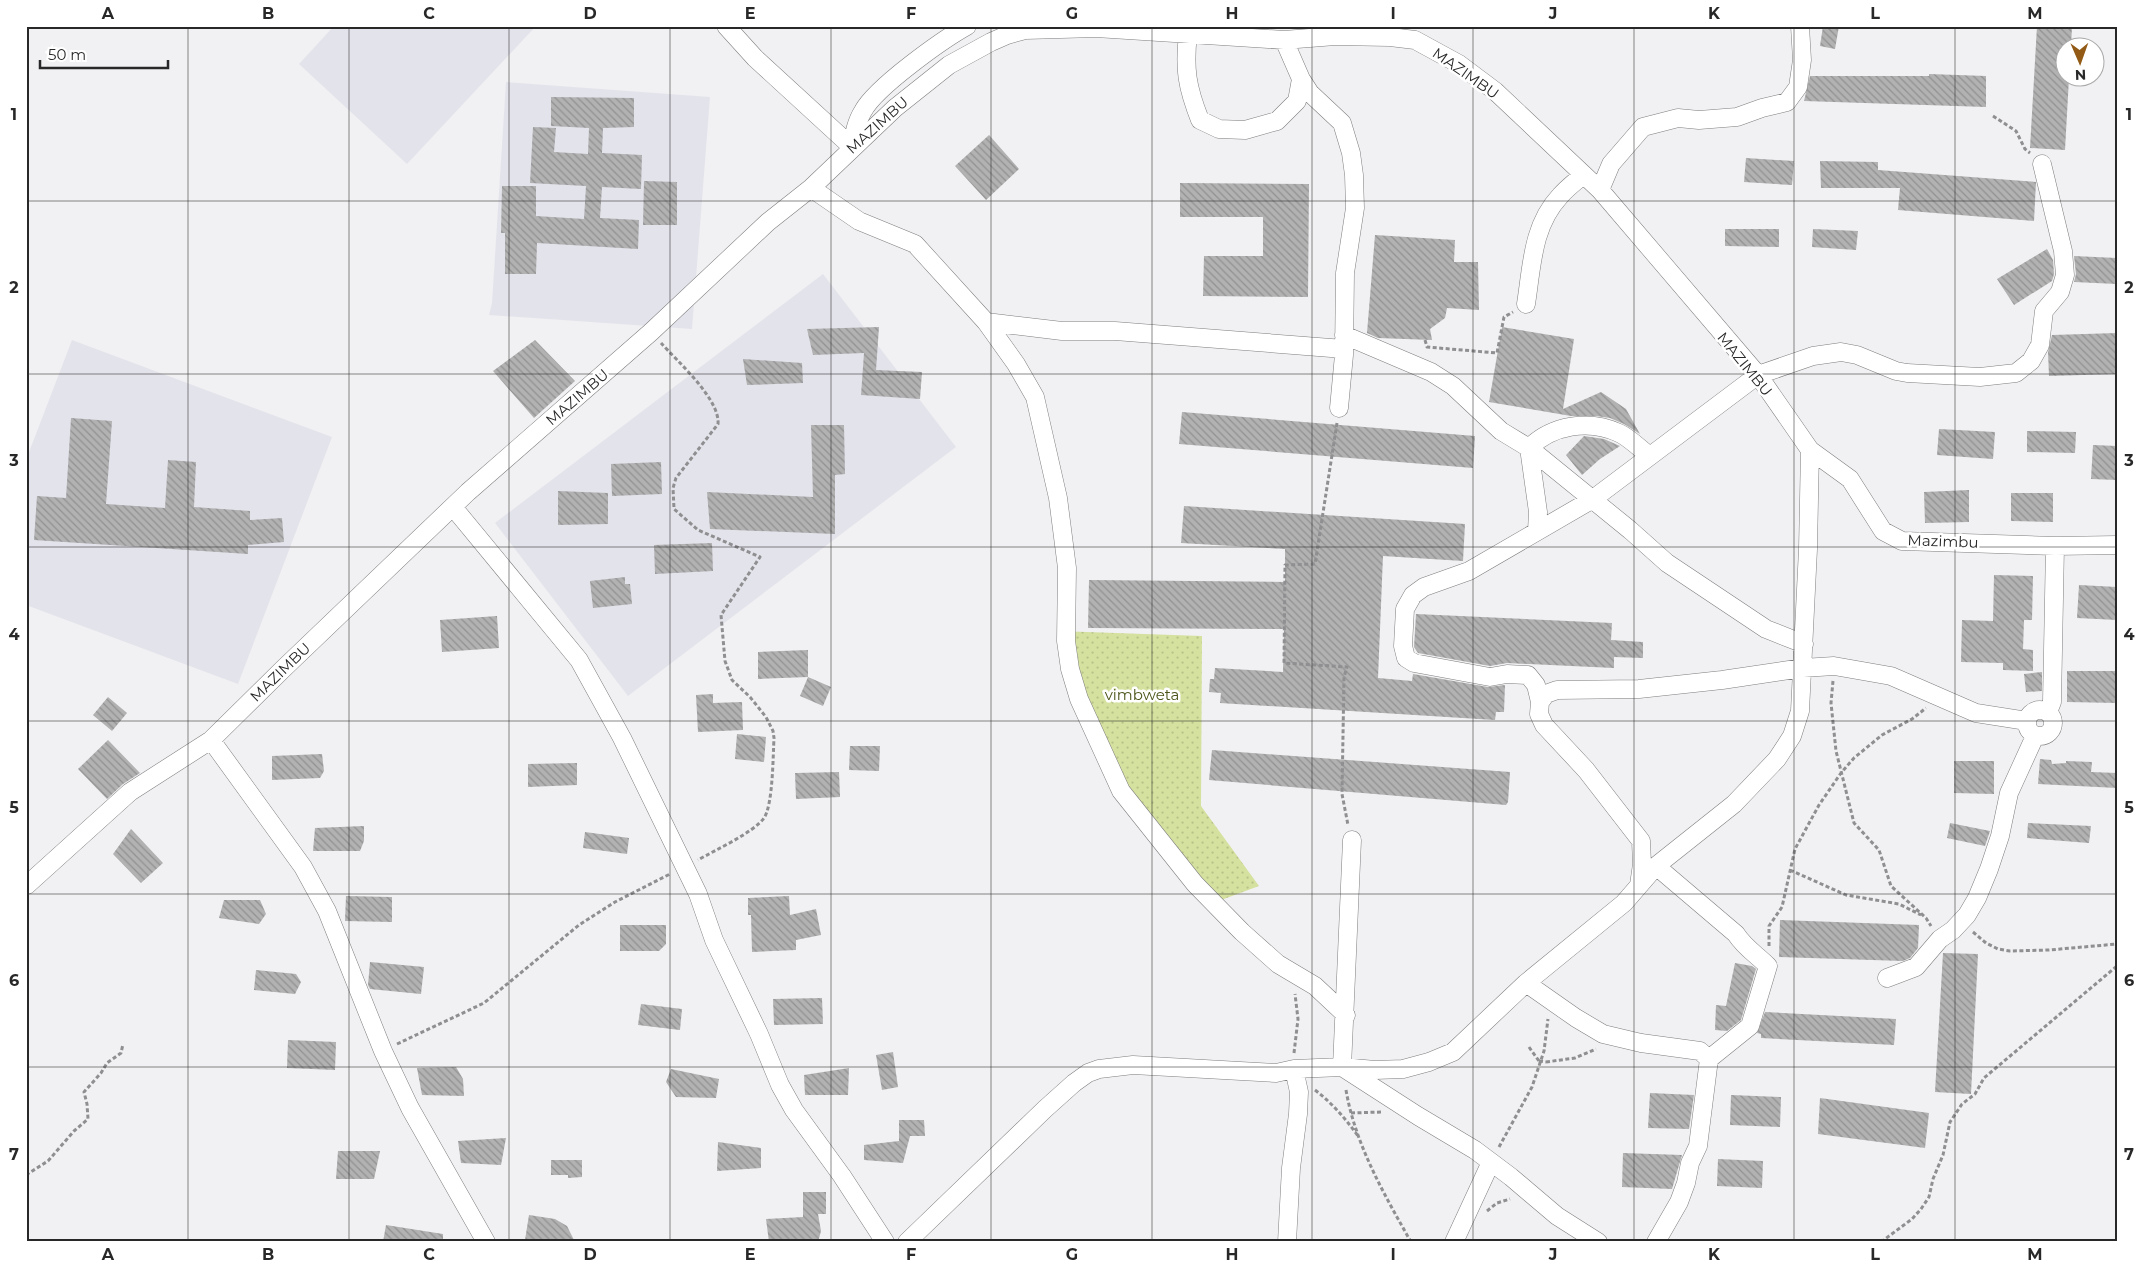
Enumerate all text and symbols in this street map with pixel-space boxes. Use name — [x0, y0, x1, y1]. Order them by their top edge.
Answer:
text: A — [101, 4, 115, 23]
text: B — [262, 4, 274, 23]
text: C — [423, 4, 435, 23]
text: D — [583, 4, 597, 23]
text: E — [745, 4, 755, 23]
text: F — [906, 4, 916, 23]
text: G — [1066, 4, 1078, 23]
text: H — [1226, 4, 1238, 23]
text: I — [1390, 4, 1396, 23]
text: J — [1548, 4, 1557, 23]
text: K — [1708, 4, 1721, 23]
text: L — [1870, 4, 1880, 23]
text: M — [2027, 4, 2043, 23]
scale bar — [40, 38, 168, 70]
north arrow — [2056, 38, 2106, 88]
street label: MAZIMBU — [1429, 43, 1503, 103]
text: 50 m — [48, 45, 86, 64]
text: N — [2074, 66, 2086, 84]
street label: MAZIMBU — [842, 92, 912, 158]
text: 1 — [11, 105, 17, 124]
text: 1 — [2126, 105, 2132, 124]
text: 2 — [9, 278, 19, 297]
text: 2 — [2124, 278, 2134, 297]
street label: MAZIMBU — [1713, 328, 1777, 400]
street label: MAZIMBU — [542, 365, 612, 429]
text: 3 — [8, 451, 19, 470]
text: 3 — [2123, 451, 2134, 470]
street label: Mazimbu — [1907, 530, 1979, 552]
text: 4 — [8, 625, 20, 644]
text: 4 — [2123, 625, 2135, 644]
street label: MAZIMBU — [246, 638, 314, 706]
park label: vimbweta — [1105, 685, 1179, 704]
text: 5 — [9, 798, 19, 817]
text: 5 — [2124, 798, 2134, 817]
text: 6 — [9, 971, 19, 990]
text: 6 — [2124, 971, 2134, 990]
text: 7 — [9, 1145, 19, 1164]
text: 7 — [2124, 1145, 2134, 1164]
text: A — [101, 1245, 115, 1264]
text: B — [262, 1245, 274, 1264]
text: C — [423, 1245, 435, 1264]
text: D — [583, 1245, 597, 1264]
text: E — [745, 1245, 755, 1264]
text: F — [906, 1245, 916, 1264]
text: G — [1066, 1245, 1078, 1264]
text: H — [1226, 1245, 1238, 1264]
text: I — [1390, 1245, 1396, 1264]
text: J — [1548, 1245, 1557, 1264]
text: K — [1708, 1245, 1721, 1264]
text: L — [1870, 1245, 1880, 1264]
text: M — [2027, 1245, 2043, 1264]

